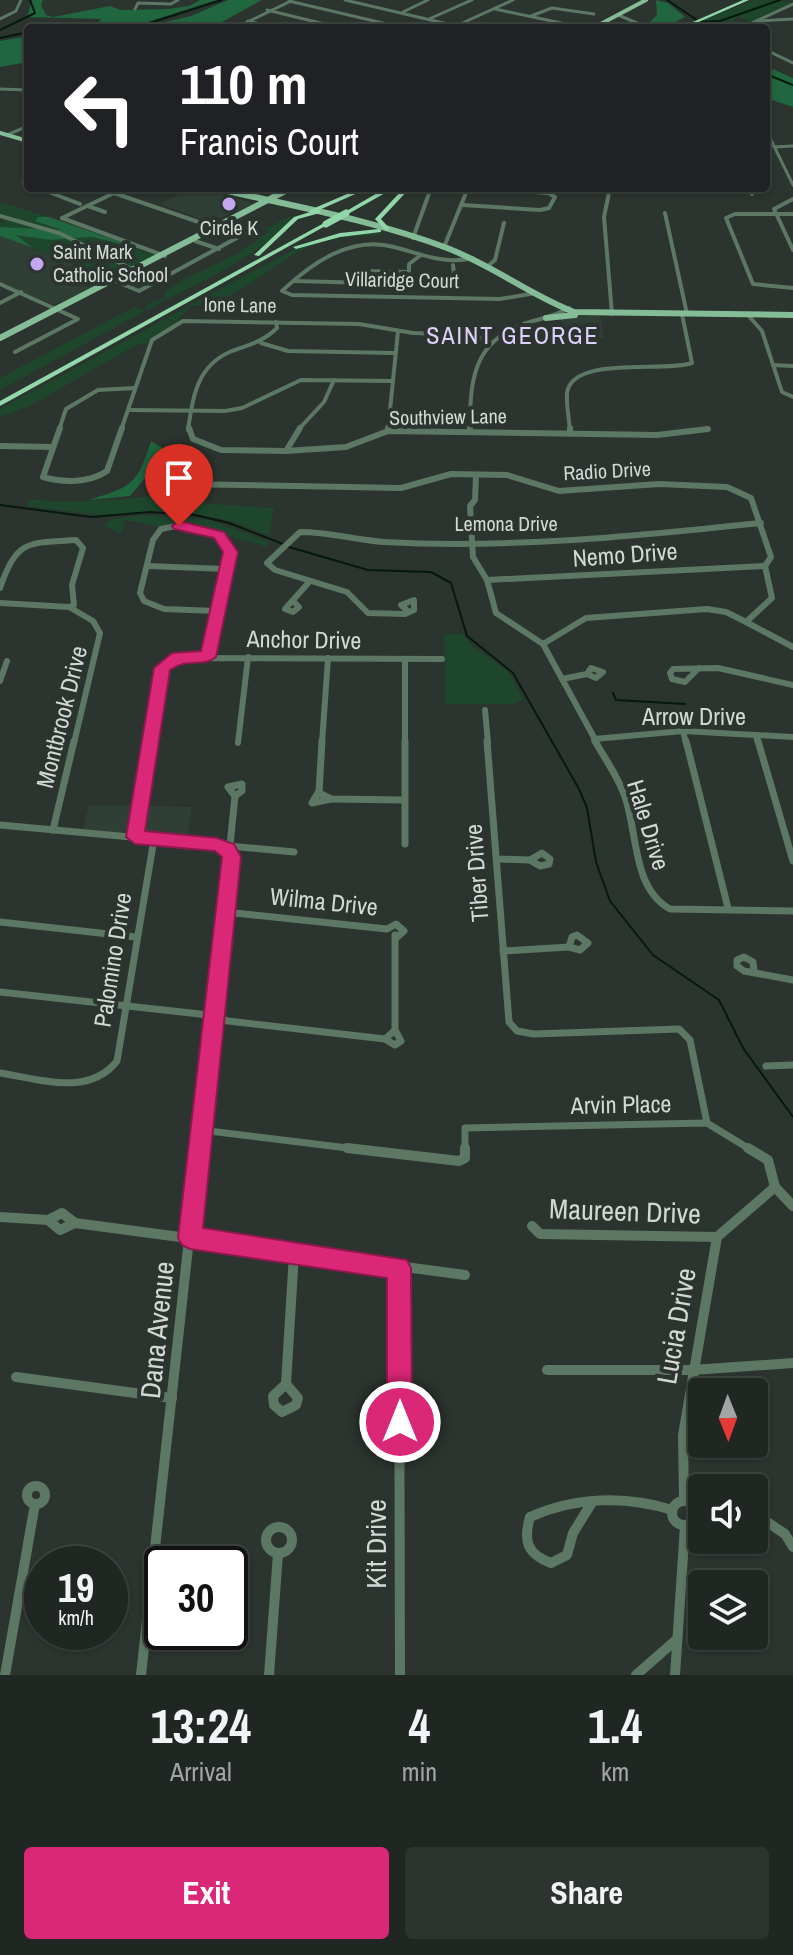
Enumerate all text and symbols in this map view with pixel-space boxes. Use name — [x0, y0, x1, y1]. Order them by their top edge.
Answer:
text: 110 m — [180, 46, 308, 121]
icon: left — [48, 56, 152, 160]
text: Francis Court — [180, 118, 359, 166]
marker: Circle K — [220, 195, 238, 213]
place label: Circle K — [200, 214, 258, 241]
place label: Saint Mark Catholic School — [53, 238, 168, 288]
marker: Saint Mark Catholic School — [28, 255, 46, 273]
street label: Villaridge Court — [345, 265, 459, 294]
street label: Ione Lane — [203, 290, 277, 319]
district label: SAINT GEORGE — [426, 319, 600, 351]
street label: Southview Lane — [389, 402, 507, 431]
pin — [145, 444, 213, 526]
street label: Radio Drive — [563, 455, 651, 486]
icon: arrive — [157, 456, 201, 500]
street label: Lemona Drive — [455, 510, 558, 537]
street label: Nemo Drive — [571, 534, 678, 574]
street label: Anchor Drive — [245, 622, 362, 656]
street label: Montbrook Drive — [28, 642, 94, 791]
street label: Arrow Drive — [641, 700, 746, 732]
street label: Hale Drive — [620, 776, 678, 874]
street label: Tiber Drive — [457, 823, 495, 923]
street label: Wilma Drive — [269, 879, 380, 923]
street label: Palomino Drive — [86, 890, 138, 1029]
street label: Arvin Place — [569, 1087, 672, 1121]
street label: Maureen Drive — [548, 1189, 702, 1233]
street label: Dana Avenue — [131, 1260, 183, 1400]
street label: Lucia Drive — [647, 1265, 705, 1387]
north arrow — [688, 1378, 768, 1458]
map controls — [688, 1378, 768, 1650]
position arrow — [358, 1380, 442, 1464]
button: sound — [688, 1474, 768, 1554]
street label: Kit Drive — [357, 1499, 395, 1589]
speed limit sign: 30 — [144, 1546, 248, 1650]
text: 19 — [58, 1561, 94, 1614]
button: layers — [688, 1570, 768, 1650]
text: km/h — [58, 1604, 94, 1631]
text: 13:24 — [151, 1693, 251, 1758]
text: 4 — [409, 1693, 430, 1758]
text: 1.4 — [588, 1693, 642, 1758]
text: Arrival — [170, 1754, 232, 1789]
text: min — [402, 1754, 437, 1789]
text: km — [601, 1754, 629, 1789]
button: Exit — [24, 1847, 389, 1939]
button: Share — [405, 1847, 769, 1939]

